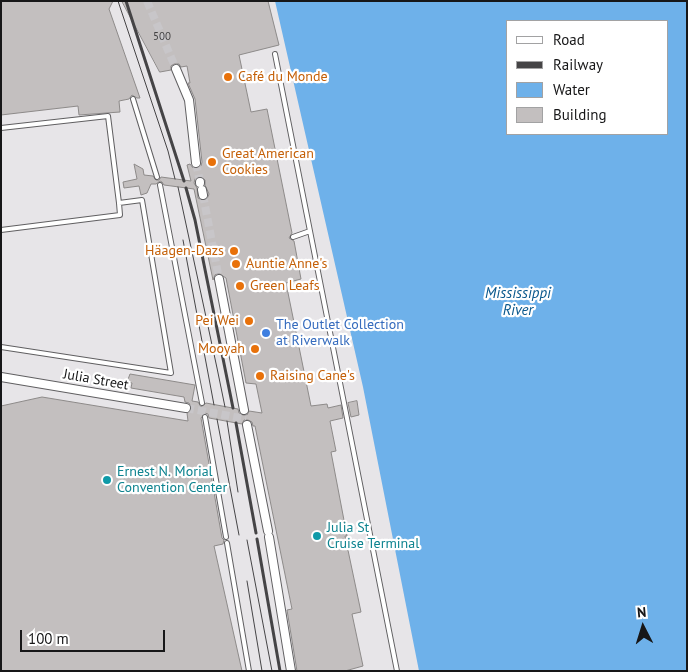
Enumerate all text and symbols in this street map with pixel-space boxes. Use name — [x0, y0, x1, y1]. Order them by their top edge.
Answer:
legend — [506, 20, 668, 135]
house number: 500 — [153, 30, 171, 44]
text: Road — [553, 30, 585, 49]
text: Railway — [553, 55, 603, 74]
place label: Café du Monde — [238, 69, 328, 85]
marker: Café du Monde — [222, 71, 234, 83]
text: Water — [553, 80, 590, 99]
text: Building — [553, 105, 607, 124]
place label: Great American Cookies — [222, 146, 314, 178]
marker: Great American Cookies — [206, 156, 218, 168]
place label: Häagen-Dazs — [145, 243, 224, 259]
marker: Häagen-Dazs — [228, 245, 240, 257]
place label: Auntie Anne's — [246, 256, 327, 272]
marker: Auntie Anne's — [230, 258, 242, 270]
place label: Green Leafs — [250, 278, 320, 294]
marker: Green Leafs — [234, 280, 246, 292]
water label: Mississippi River — [485, 285, 551, 320]
place label: Pei Wei — [195, 313, 239, 329]
marker: Pei Wei — [243, 315, 255, 327]
place label: The Outlet Collection at Riverwalk — [276, 317, 404, 350]
marker: The Outlet Collection at Riverwalk — [260, 327, 272, 339]
place label: Mooyah — [198, 341, 245, 357]
marker: Mooyah — [249, 343, 261, 355]
street label: Julia Street — [62, 366, 130, 394]
place label: Raising Cane's — [270, 368, 355, 384]
marker: Raising Cane's — [254, 370, 266, 382]
place label: Ernest N. Morial Convention Center — [117, 464, 227, 497]
marker: Ernest N. Morial Convention Center — [101, 474, 113, 486]
place label: Julia St Cruise Terminal — [327, 520, 419, 552]
marker: Julia St Cruise Terminal — [311, 530, 323, 542]
north arrow — [618, 602, 668, 652]
text: N — [636, 603, 647, 621]
scale bar — [22, 620, 168, 652]
text: 100 m — [28, 629, 69, 648]

